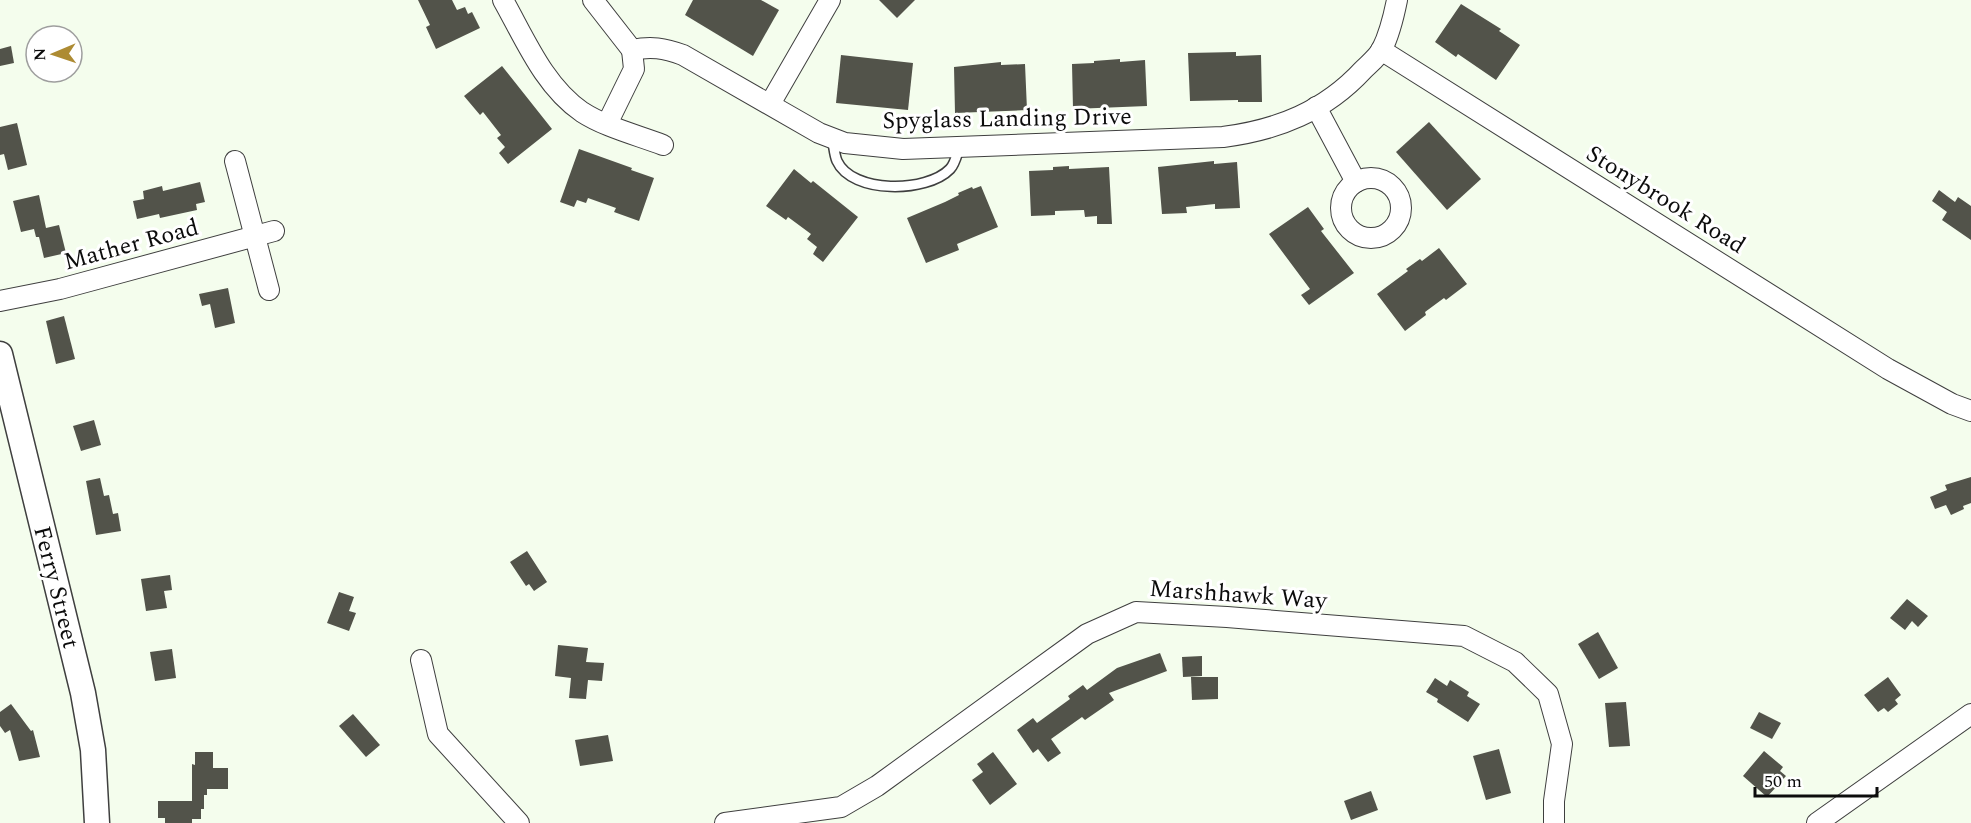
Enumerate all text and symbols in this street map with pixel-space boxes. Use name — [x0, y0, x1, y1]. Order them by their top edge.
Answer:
north arrow — [24, 24, 84, 84]
text: N — [28, 48, 52, 61]
street label: Spyglass Landing Drive — [882, 99, 1132, 139]
street label: Stonybrook Road — [1579, 136, 1752, 263]
street label: Mather Road — [60, 210, 203, 280]
street label: Ferry Street — [23, 522, 89, 652]
street label: Marshhawk Way — [1148, 571, 1329, 619]
scale bar — [1755, 760, 1876, 798]
text: 50 m — [1764, 768, 1802, 795]

